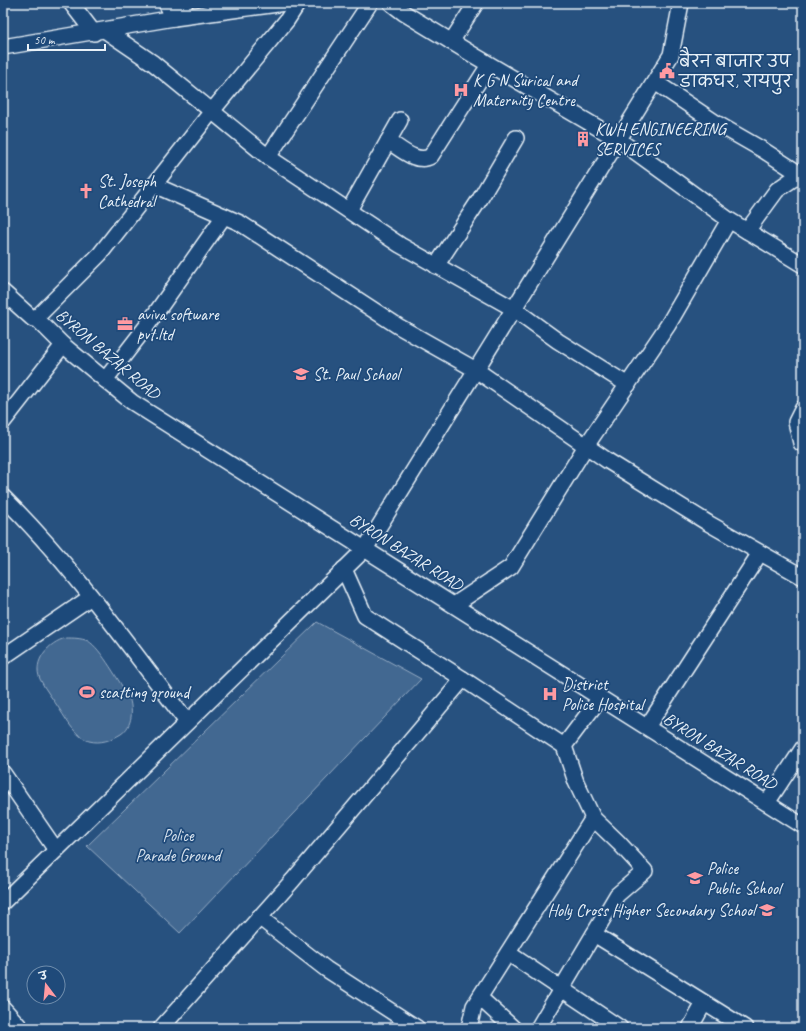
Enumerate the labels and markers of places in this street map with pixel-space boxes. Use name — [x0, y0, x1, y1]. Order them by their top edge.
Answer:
place label: बैरन बाजार उप डाकघर, रायपुर — [678, 46, 793, 95]
public building icon: बैरन बाजार उप डाकघर, रायपुर — [658, 62, 676, 80]
place label: K G N Surical and Maternity Centre — [473, 70, 580, 111]
hospital icon: K G N Surical and Maternity Centre — [452, 81, 470, 99]
place label: KWH ENGINEERING SERVICES — [595, 119, 728, 160]
building icon: KWH ENGINEERING SERVICES — [574, 130, 592, 148]
place label: St. Joseph Cathedral — [98, 171, 158, 212]
church icon: St. Joseph Cathedral — [77, 182, 95, 200]
place label: aviva software pvt.ltd — [137, 304, 220, 345]
office icon: aviva software pvt.ltd — [116, 315, 134, 333]
place label: St. Paul School — [313, 364, 403, 385]
school or university icon: St. Paul School — [292, 365, 310, 383]
place label: District Police Hospital — [562, 674, 647, 715]
place label: scatting ground — [99, 682, 192, 703]
sports icon: scatting ground — [78, 683, 96, 701]
hospital icon: District Police Hospital — [541, 685, 559, 703]
place label: Police Public School — [707, 858, 784, 899]
school or university icon: Police Public School — [686, 869, 704, 887]
place label: Holy Cross Higher Secondary School — [547, 900, 758, 921]
school or university icon: Holy Cross Higher Secondary School — [758, 901, 776, 919]

